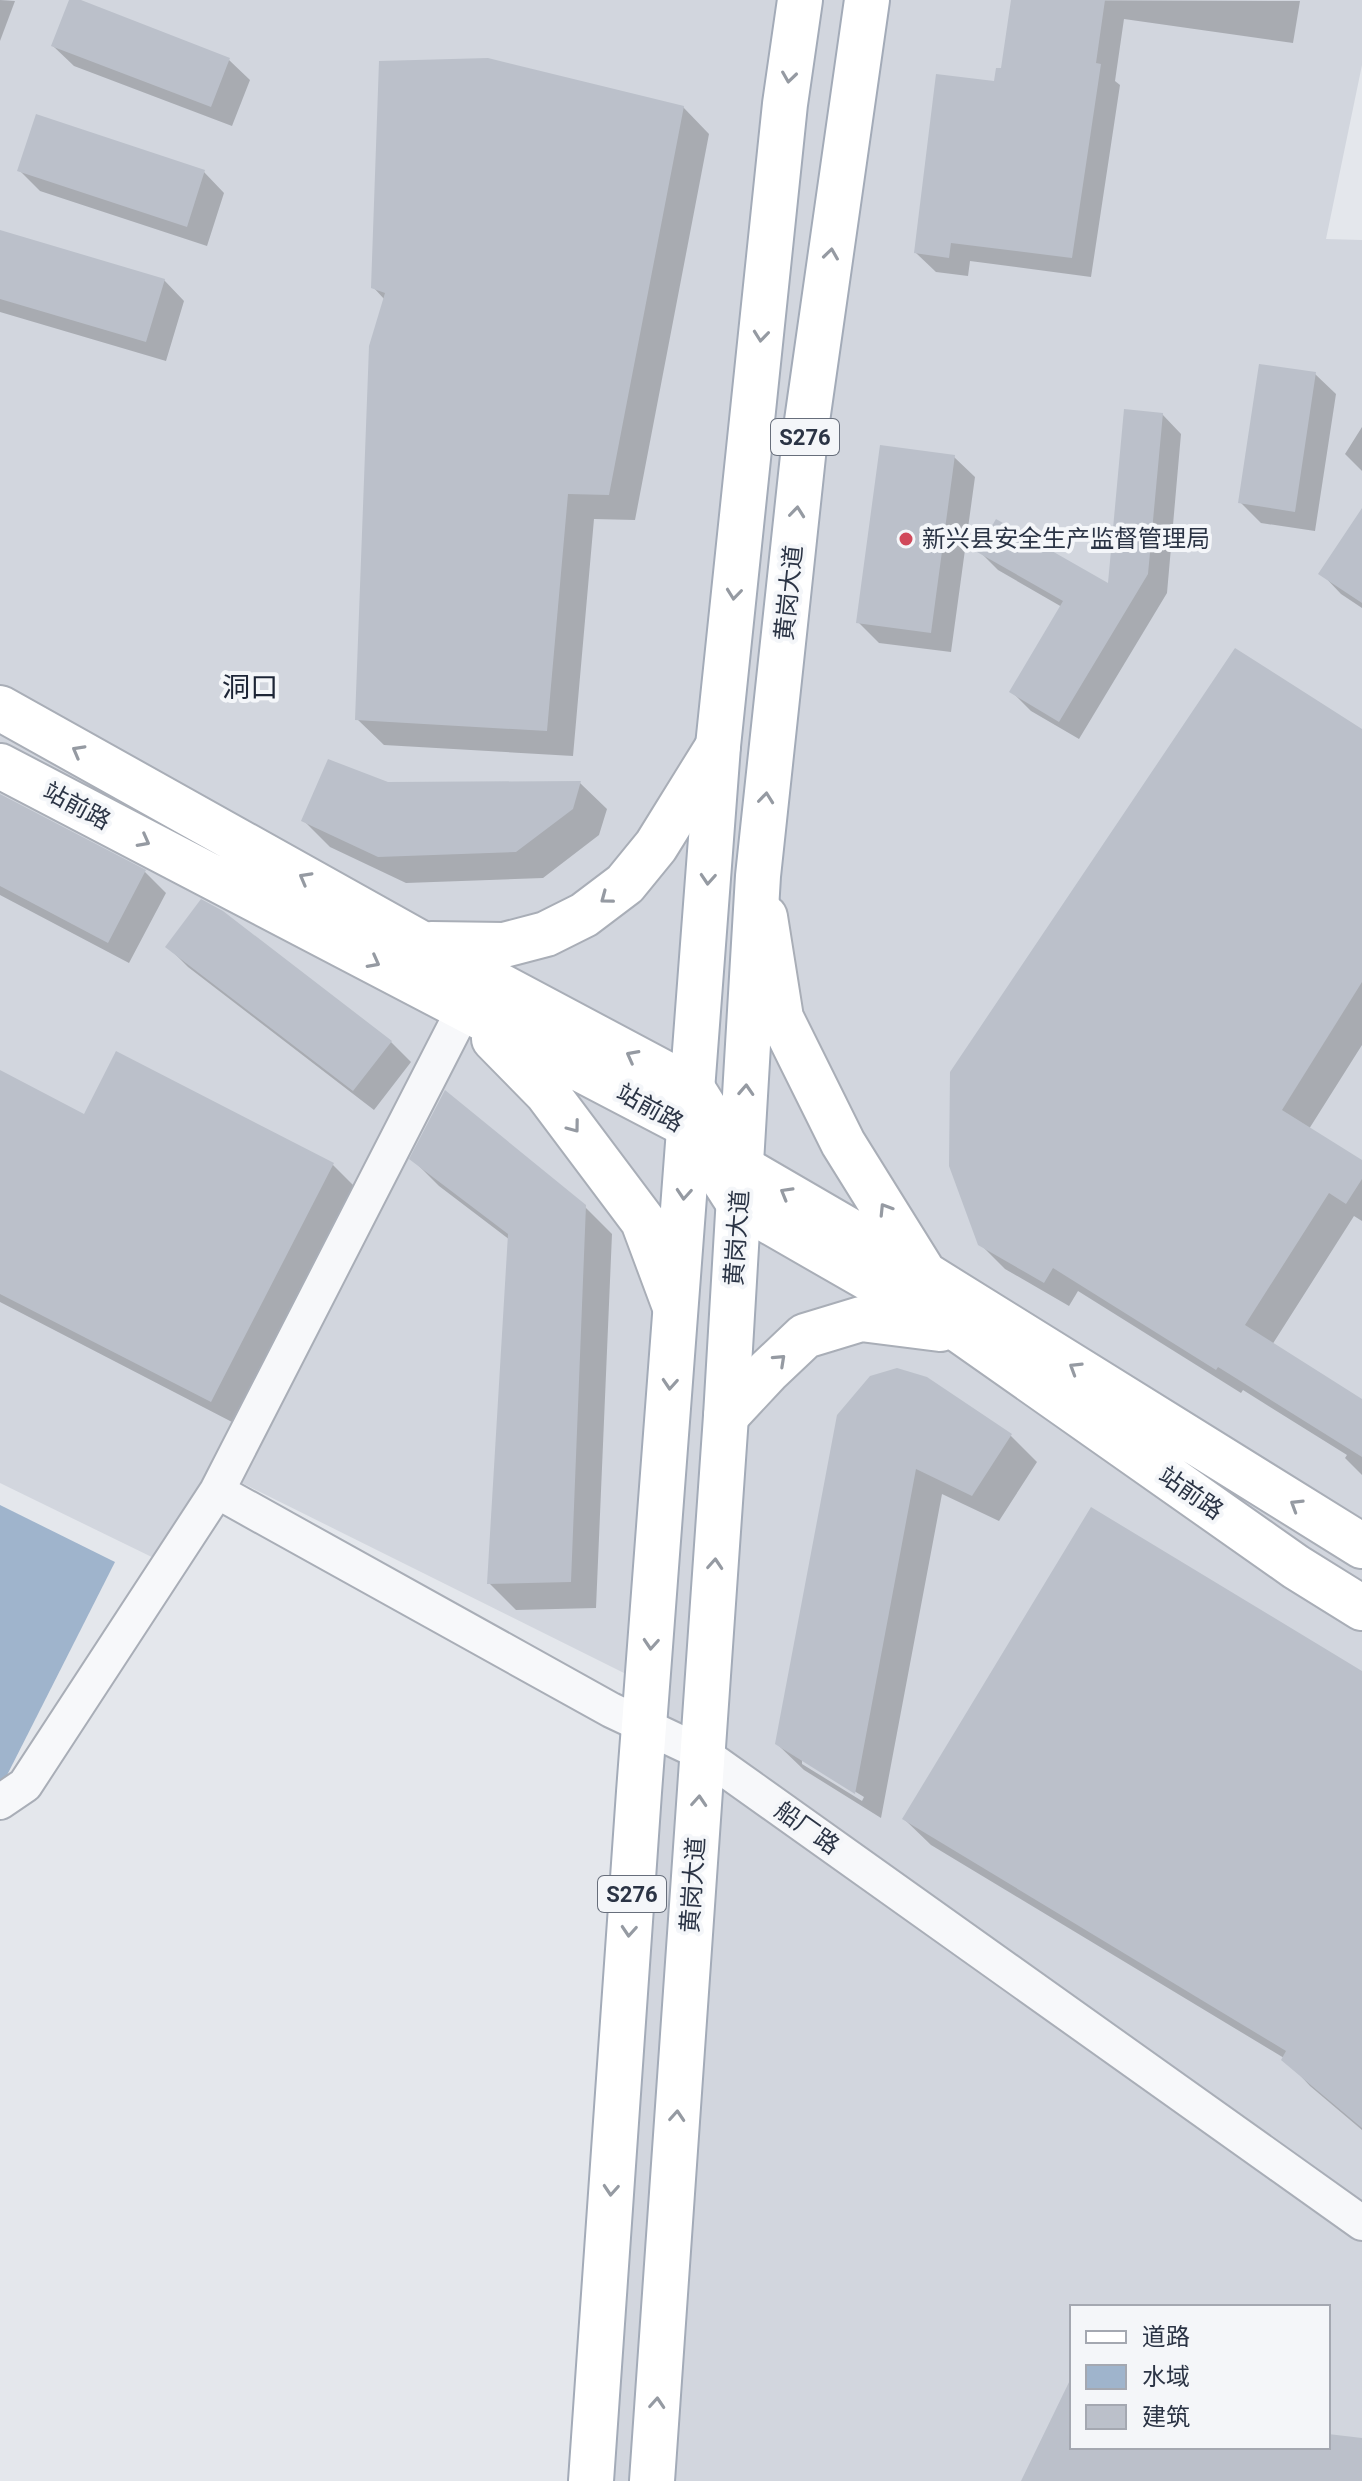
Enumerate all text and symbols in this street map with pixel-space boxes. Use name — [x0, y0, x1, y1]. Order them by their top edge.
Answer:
one-way arrow — [781, 70, 798, 84]
one-way arrow — [822, 247, 839, 261]
one-way arrow — [752, 330, 769, 343]
road number: S276 — [771, 419, 839, 455]
one-way arrow — [789, 505, 806, 518]
place label: 新兴县安全生产监督管理局 — [922, 525, 1210, 553]
marker: 新兴县安全生产监督管理局 — [897, 530, 915, 548]
street label: 黄岗大道 — [770, 544, 808, 642]
one-way arrow — [725, 588, 742, 601]
district label: 洞口 — [222, 671, 278, 704]
one-way arrow — [72, 746, 86, 761]
street label: 站前路 — [39, 777, 115, 835]
one-way arrow — [758, 791, 775, 804]
one-way arrow — [135, 832, 150, 847]
one-way arrow — [299, 873, 313, 888]
one-way arrow — [700, 873, 717, 886]
one-way arrow — [601, 888, 615, 903]
one-way arrow — [366, 952, 380, 967]
one-way arrow — [626, 1051, 641, 1066]
street label: 站前路 — [612, 1078, 688, 1138]
one-way arrow — [737, 1083, 754, 1096]
one-way arrow — [564, 1119, 578, 1133]
one-way arrow — [780, 1187, 795, 1203]
one-way arrow — [676, 1188, 693, 1201]
street label: 黄岗大道 — [720, 1189, 754, 1287]
one-way arrow — [879, 1203, 894, 1218]
one-way arrow — [771, 1354, 785, 1369]
one-way arrow — [1069, 1362, 1084, 1377]
one-way arrow — [662, 1378, 679, 1391]
street label: 站前路 — [1153, 1461, 1229, 1525]
one-way arrow — [1290, 1499, 1305, 1514]
one-way arrow — [706, 1557, 723, 1570]
one-way arrow — [643, 1638, 660, 1651]
one-way arrow — [690, 1794, 707, 1807]
street label: 船厂路 — [769, 1796, 845, 1860]
street label: 黄岗大道 — [676, 1836, 710, 1934]
road number: S276 — [598, 1876, 666, 1912]
one-way arrow — [621, 1925, 638, 1938]
one-way arrow — [668, 2109, 685, 2122]
one-way arrow — [603, 2184, 620, 2197]
legend — [1070, 2305, 1330, 2449]
text: 道路 — [1142, 2323, 1190, 2351]
text: 水域 — [1142, 2363, 1190, 2391]
one-way arrow — [648, 2396, 665, 2409]
text: 建筑 — [1142, 2403, 1190, 2431]

